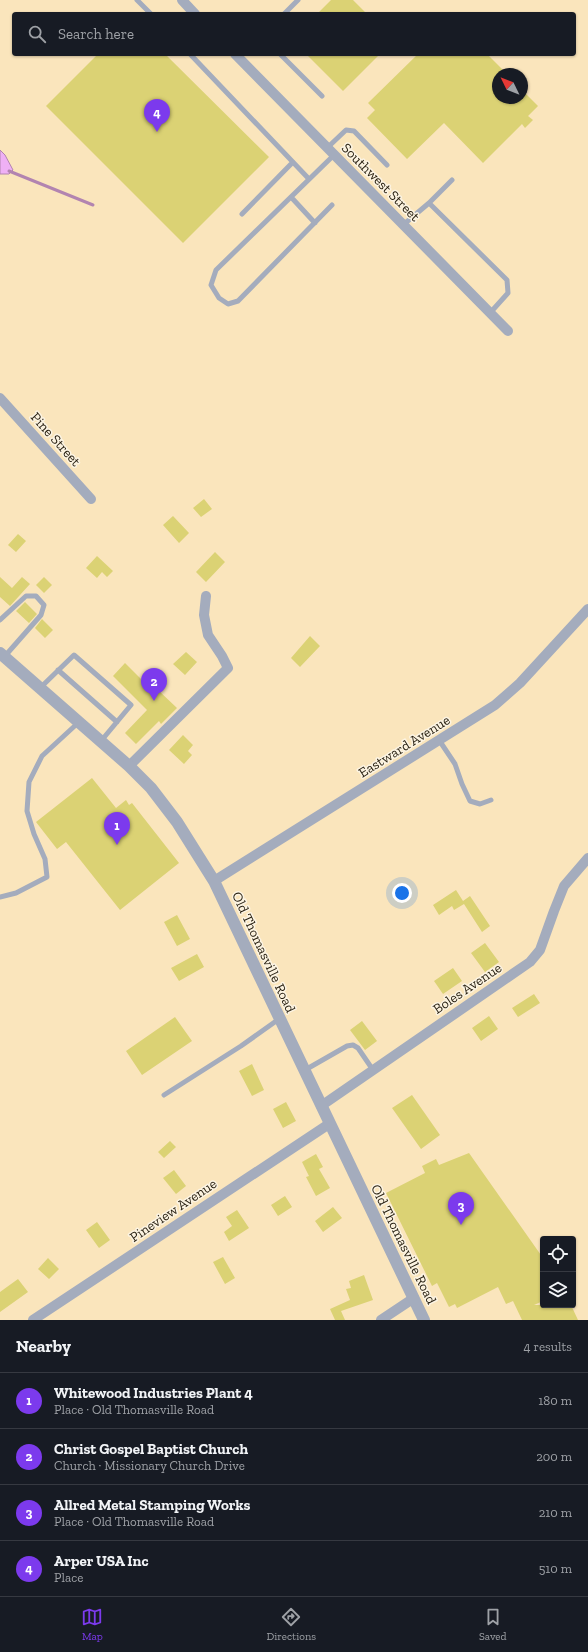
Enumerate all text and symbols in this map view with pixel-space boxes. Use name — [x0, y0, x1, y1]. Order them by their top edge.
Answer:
search box — [12, 12, 576, 56]
icon: search — [26, 23, 48, 45]
text: Search here — [58, 25, 134, 43]
north arrow — [492, 68, 528, 104]
pin: 4 — [144, 99, 170, 132]
street label: Southwest Street — [338, 140, 424, 226]
street label: Pine Street — [27, 409, 85, 470]
pin: 2 — [141, 668, 167, 701]
street label: Eastward Avenue — [355, 711, 453, 781]
pin: 1 — [104, 812, 130, 845]
your location — [392, 883, 412, 903]
street label: Old Thomasville Road — [228, 889, 299, 1016]
street label: Boles Avenue — [430, 959, 505, 1018]
street label: Pineview Avenue — [127, 1175, 220, 1246]
street label: Old Thomasville Road — [367, 1181, 440, 1307]
pin: 3 — [448, 1192, 474, 1225]
map controls — [540, 1236, 576, 1308]
button: locate — [540, 1236, 576, 1272]
button: layers — [540, 1272, 576, 1308]
text: Nearby — [16, 1336, 71, 1356]
text: 4 results — [524, 1339, 572, 1354]
text: Whitewood Industries Plant 4 — [54, 1384, 253, 1402]
text: 1 — [26, 1393, 32, 1408]
text: 180 m — [538, 1393, 572, 1408]
text: Place · Old Thomasville Road — [54, 1402, 214, 1417]
text: Christ Gospel Baptist Church — [54, 1440, 248, 1458]
text: 2 — [26, 1449, 32, 1464]
text: 200 m — [536, 1449, 572, 1464]
text: Church · Missionary Church Drive — [54, 1458, 245, 1473]
text: Allred Metal Stamping Works — [54, 1496, 250, 1514]
text: 3 — [26, 1505, 32, 1520]
text: 210 m — [539, 1505, 572, 1520]
text: Place · Old Thomasville Road — [54, 1514, 214, 1529]
text: Arper USA Inc — [54, 1552, 148, 1570]
text: 4 — [25, 1561, 33, 1576]
text: 510 m — [539, 1561, 572, 1576]
text: Place — [54, 1570, 83, 1585]
tab: Map — [81, 1606, 103, 1643]
tab: Directions — [266, 1606, 316, 1643]
tab: Saved — [479, 1606, 507, 1643]

